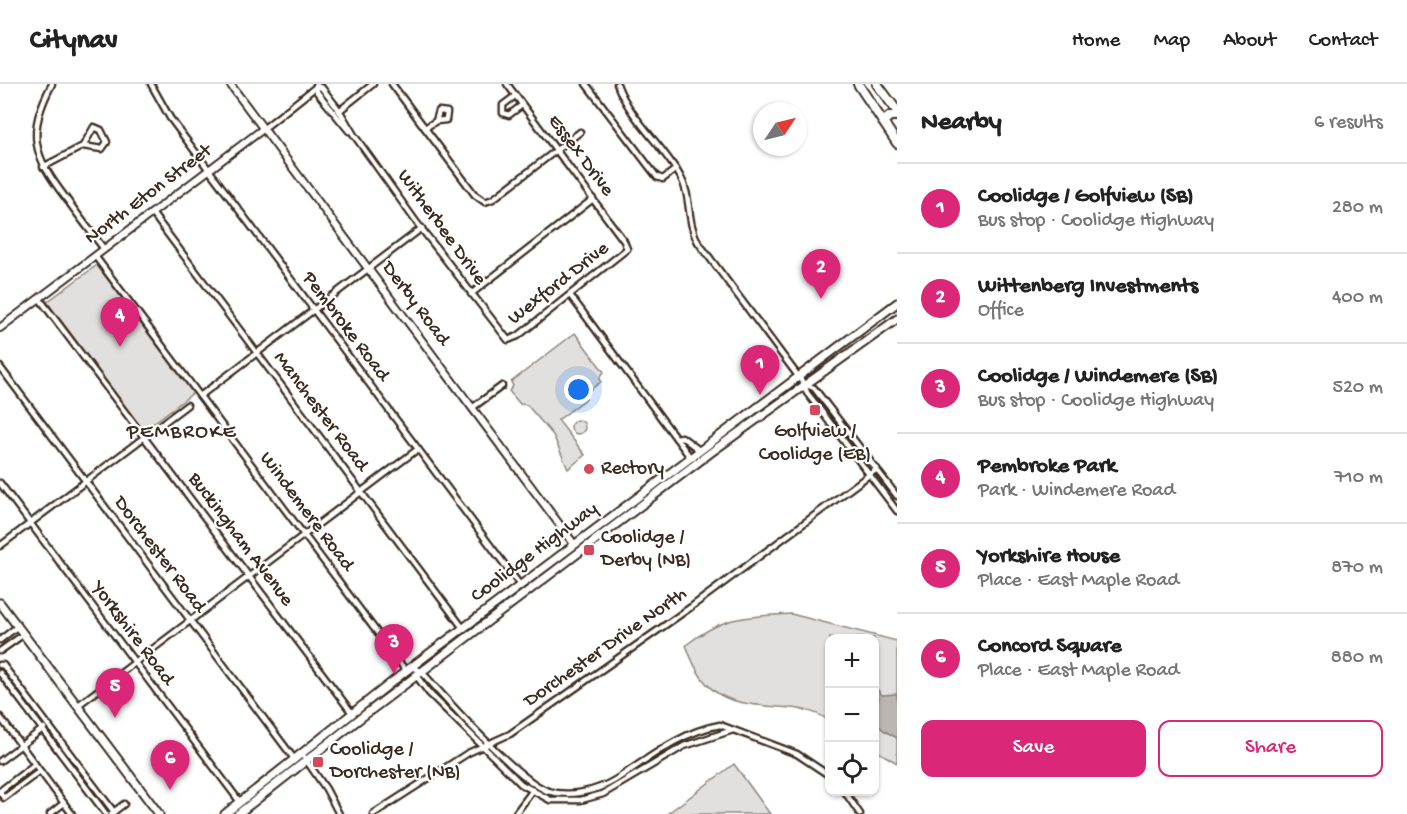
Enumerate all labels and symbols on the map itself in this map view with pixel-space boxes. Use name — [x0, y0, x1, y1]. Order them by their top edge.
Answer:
north arrow — [753, 102, 807, 156]
street label: Essex Drive — [542, 111, 619, 202]
street label: North Eton Street — [81, 139, 218, 250]
street label: Witherbee Drive — [391, 166, 491, 291]
street label: Wexford Drive — [504, 237, 614, 330]
pin: 2 — [802, 250, 840, 299]
street label: Derby Road — [375, 256, 455, 352]
street label: Pembroke Road — [296, 267, 395, 388]
pin: 4 — [100, 298, 140, 347]
pin: 1 — [740, 346, 780, 395]
street label: Manchester Road — [268, 348, 374, 478]
your location — [564, 375, 593, 404]
marker: Golfview / Coolidge (EB) — [808, 403, 822, 417]
district label: PEMBROKE — [126, 421, 237, 446]
place label: Golfview / Coolidge (EB) — [759, 421, 871, 467]
street label: Windemere Road — [254, 448, 360, 578]
place label: Rectory — [601, 458, 664, 481]
marker: Rectory — [582, 462, 596, 476]
street label: Buckingham Avenue — [182, 468, 298, 612]
street label: Dorchester Road — [107, 491, 212, 620]
street label: Coolidge Highway — [467, 498, 603, 608]
place label: Coolidge / Derby (NB) — [599, 527, 691, 573]
marker: Coolidge / Derby (NB) — [582, 543, 596, 557]
street label: Yorkshire Road — [84, 576, 180, 692]
street label: Dorchester Drive North — [518, 583, 692, 714]
pin: 3 — [374, 624, 414, 674]
pin: 5 — [96, 668, 134, 718]
place label: Coolidge / Dorchester (NB) — [328, 739, 461, 785]
pin: 6 — [150, 740, 190, 790]
marker: Coolidge / Dorchester (NB) — [311, 755, 325, 769]

